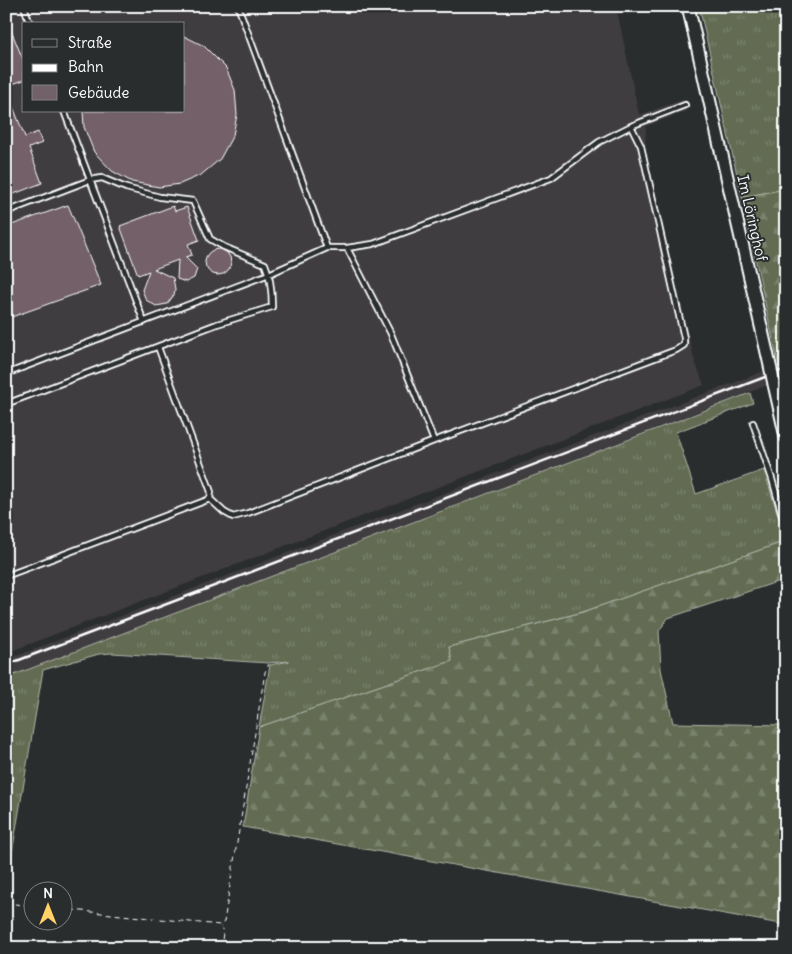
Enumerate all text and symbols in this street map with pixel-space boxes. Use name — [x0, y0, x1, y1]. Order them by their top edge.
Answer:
legend — [22, 22, 185, 112]
text: Straße — [68, 33, 112, 52]
text: Bahn — [68, 57, 104, 76]
text: Gebäude — [68, 83, 129, 102]
street label: Im Löringhof — [733, 173, 772, 264]
north arrow — [22, 882, 72, 932]
text: N — [43, 884, 53, 902]

